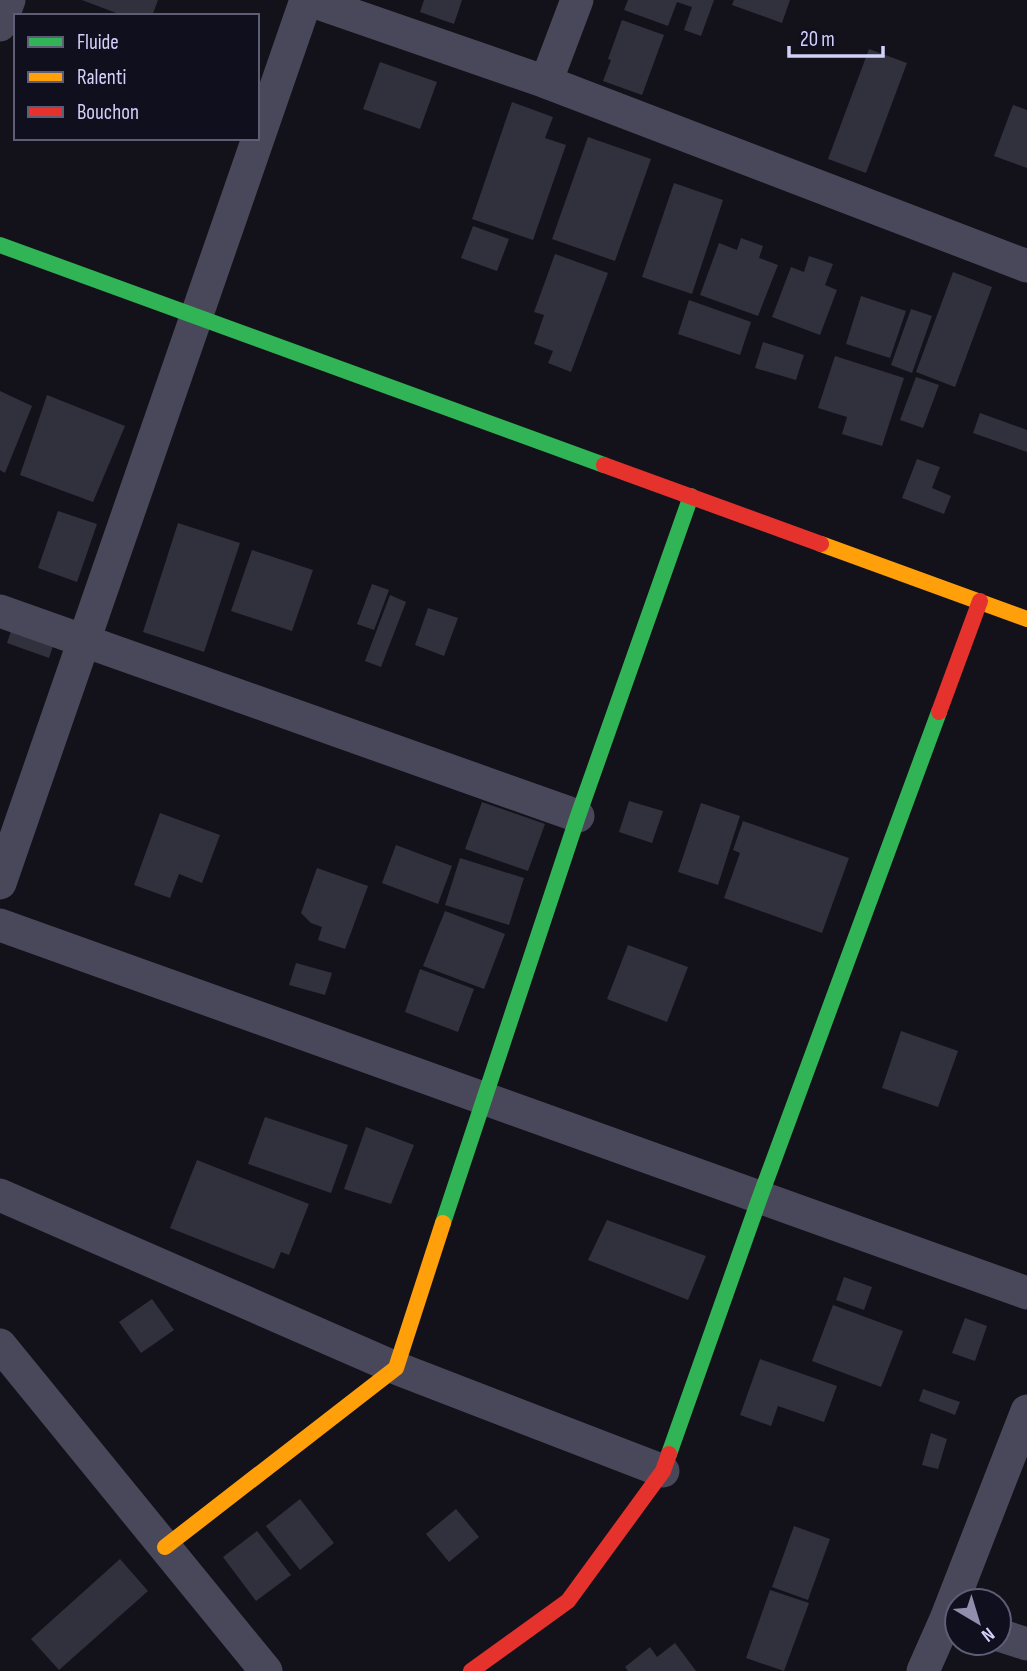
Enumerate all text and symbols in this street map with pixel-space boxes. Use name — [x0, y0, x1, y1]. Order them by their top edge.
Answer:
legend — [14, 14, 259, 140]
scale bar — [789, 14, 884, 58]
text: 20 m — [800, 27, 835, 52]
text: Fluide — [77, 30, 119, 55]
text: Ralenti — [77, 65, 126, 90]
text: Bouchon — [77, 100, 139, 125]
north arrow — [943, 1587, 1013, 1657]
text: N — [976, 1622, 999, 1646]

